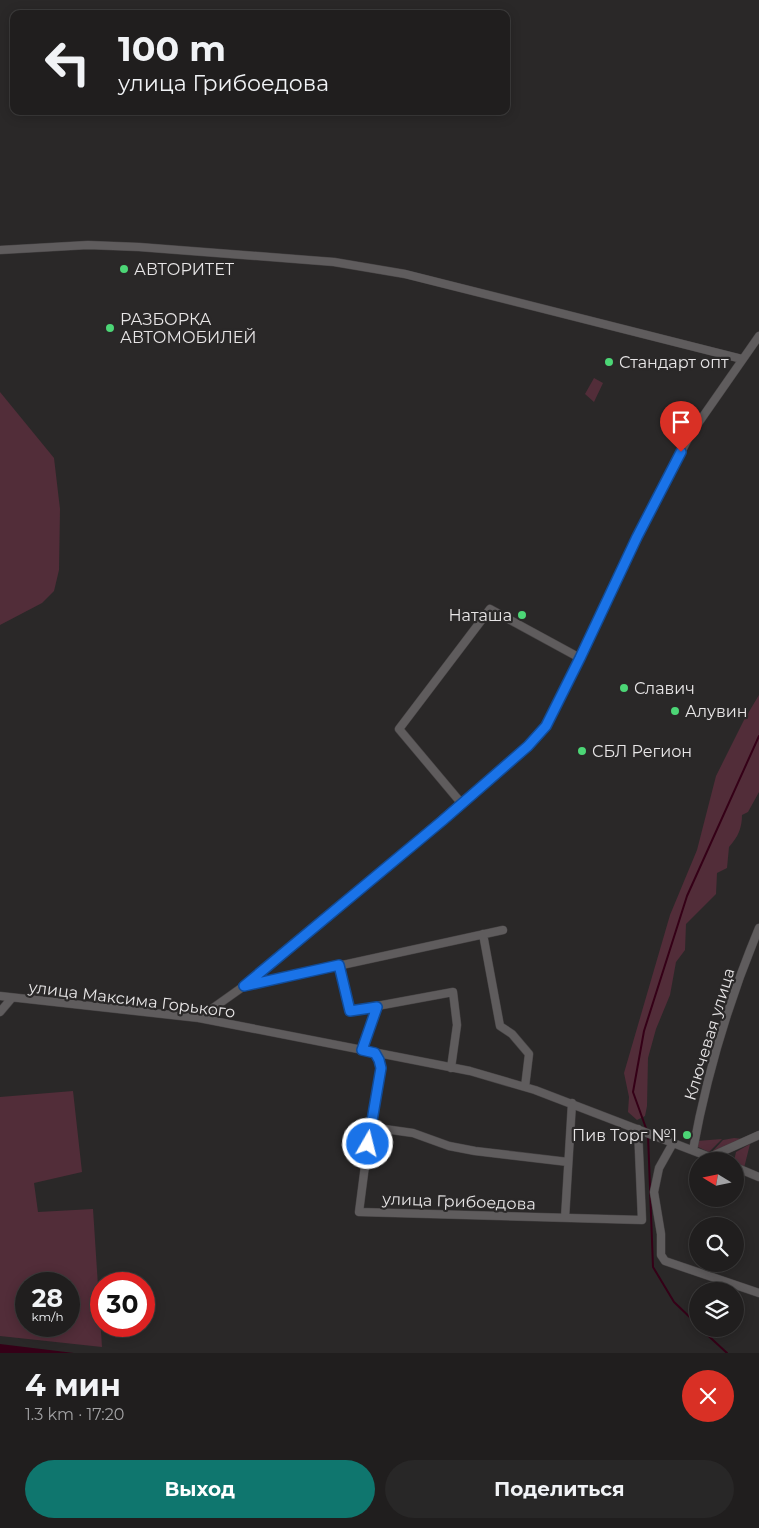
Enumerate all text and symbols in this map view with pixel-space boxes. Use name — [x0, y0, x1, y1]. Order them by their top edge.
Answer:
text: 100 m — [118, 27, 226, 70]
icon: left — [35, 30, 100, 95]
text: улица Грибоедова — [118, 70, 329, 97]
place label: АВТОРИТЕТ — [134, 260, 235, 279]
marker: АВТОРИТЕТ — [118, 263, 130, 275]
place label: РАЗБОРКА АВТОМОБИЛЕЙ — [120, 310, 256, 347]
marker: РАЗБОРКА АВТОМОБИЛЕЙ — [104, 322, 116, 334]
place label: Стандарт опт — [619, 353, 729, 372]
marker: Стандарт опт — [603, 356, 615, 368]
pin — [660, 401, 702, 452]
icon: arrive — [667, 408, 695, 436]
place label: Наташа — [448, 606, 512, 625]
marker: Наташа — [516, 609, 528, 621]
place label: Славич — [634, 679, 695, 698]
marker: Славич — [618, 682, 630, 694]
place label: Алувин — [685, 702, 747, 721]
marker: Алувин — [669, 705, 681, 717]
place label: СБЛ Регион — [592, 742, 692, 761]
marker: СБЛ Регион — [576, 745, 588, 757]
street label: Ключевая улица — [680, 966, 739, 1103]
street label: улица Максима Горького — [27, 977, 236, 1022]
position arrow — [341, 1117, 393, 1169]
place label: Пив Торг №1 — [572, 1126, 677, 1145]
marker: Пив Торг №1 — [681, 1129, 693, 1141]
north arrow — [689, 1152, 744, 1208]
map controls — [689, 1152, 744, 1337]
street label: улица Грибоедова — [381, 1189, 536, 1214]
button: search — [689, 1217, 744, 1272]
speed limit sign: 30 — [90, 1272, 155, 1337]
button: layers — [689, 1282, 744, 1337]
text: 28 — [32, 1283, 63, 1313]
text: km/h — [31, 1309, 64, 1324]
text: 4 мин — [25, 1367, 121, 1404]
button: close — [682, 1370, 734, 1422]
text: 1.3 km · 17:20 — [25, 1405, 124, 1424]
button: Выход — [25, 1460, 375, 1518]
button: Поделиться — [385, 1460, 734, 1518]

